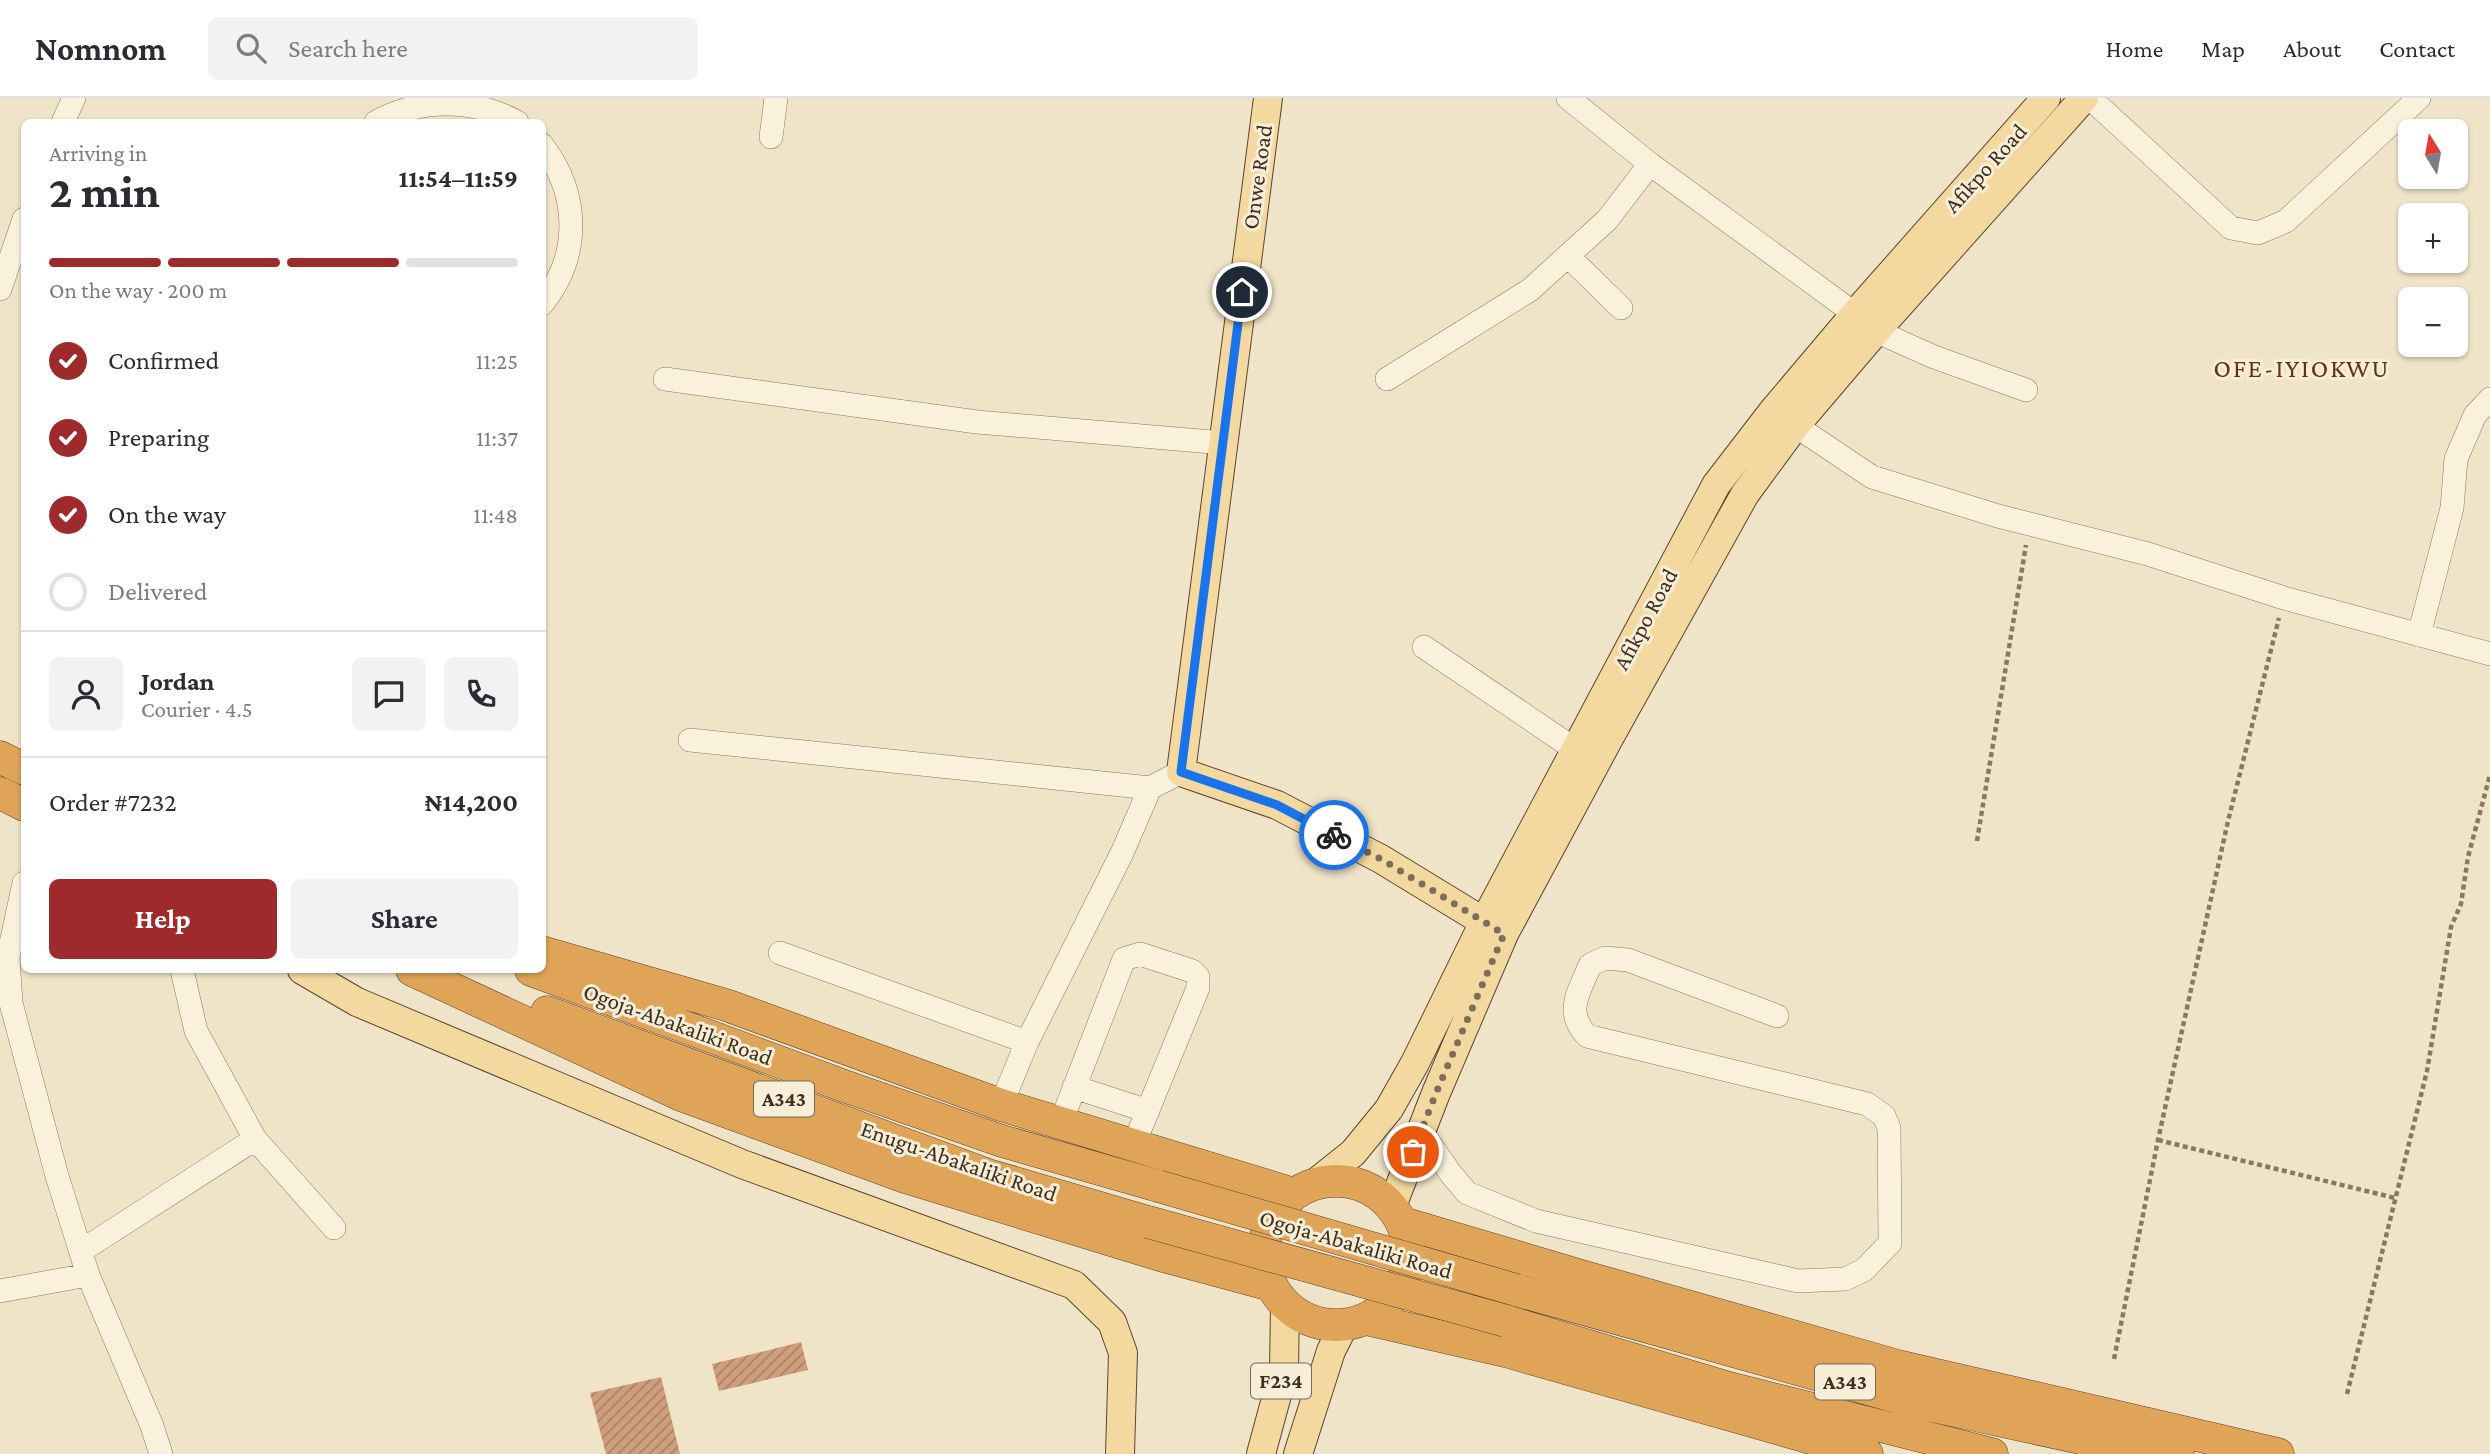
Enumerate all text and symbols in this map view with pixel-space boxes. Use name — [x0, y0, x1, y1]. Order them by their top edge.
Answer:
search box — [208, 17, 698, 80]
icon: search — [232, 29, 270, 67]
text: Nomnom — [35, 30, 166, 67]
text: Search here — [288, 34, 408, 63]
text: Home — [2106, 35, 2163, 62]
text: Map — [2201, 35, 2245, 62]
text: About — [2283, 35, 2341, 62]
text: Contact — [2379, 35, 2455, 62]
street label: Afikpo Road — [1938, 118, 2032, 218]
north arrow — [2398, 119, 2468, 189]
map controls — [2398, 119, 2468, 357]
street label: Onwe Road — [1237, 123, 1277, 231]
text: Arriving in — [49, 140, 147, 166]
text: 11:54–11:59 — [398, 164, 518, 193]
text: 2 min — [49, 166, 160, 217]
button: + — [2398, 203, 2468, 273]
pin — [1212, 262, 1272, 322]
icon: home — [1223, 273, 1261, 311]
text: On the way · 200 m — [49, 277, 227, 303]
button: − — [2398, 287, 2468, 357]
icon: check — [49, 342, 87, 380]
text: Confirmed — [108, 346, 219, 375]
text: 11:25 — [476, 348, 518, 374]
district label: OFE-IYIOKWU — [2214, 354, 2390, 383]
icon: check — [49, 419, 87, 457]
text: Preparing — [108, 423, 209, 452]
text: 11:37 — [476, 425, 518, 451]
icon: check — [49, 496, 87, 534]
text: On the way — [108, 500, 226, 529]
text: 11:48 — [473, 502, 518, 528]
street label: Afikpo Road — [1608, 564, 1682, 674]
text: Delivered — [108, 577, 207, 606]
button: person — [49, 657, 123, 731]
button: chat — [352, 657, 426, 731]
button: phone — [444, 657, 518, 731]
text: Jordan — [141, 667, 215, 696]
text: Courier · 4.5 — [141, 696, 253, 722]
text: Order #7232 — [49, 788, 177, 817]
text: ₦14,200 — [425, 788, 518, 817]
courier — [1299, 800, 1369, 870]
icon: bike — [1315, 816, 1353, 854]
button: Help — [49, 879, 277, 959]
button: Share — [291, 879, 518, 959]
street label: Ogoja-Abakaliki Road — [580, 978, 776, 1070]
road number: A343 — [754, 1082, 814, 1116]
street label: Enugu-Abakaliki Road — [858, 1115, 1060, 1207]
pin — [1383, 1122, 1443, 1182]
icon: bag — [1394, 1133, 1432, 1171]
street label: Ogoja-Abakaliki Road — [1257, 1204, 1455, 1284]
road number: F234 — [1251, 1364, 1311, 1398]
road number: A343 — [1815, 1364, 1875, 1400]

